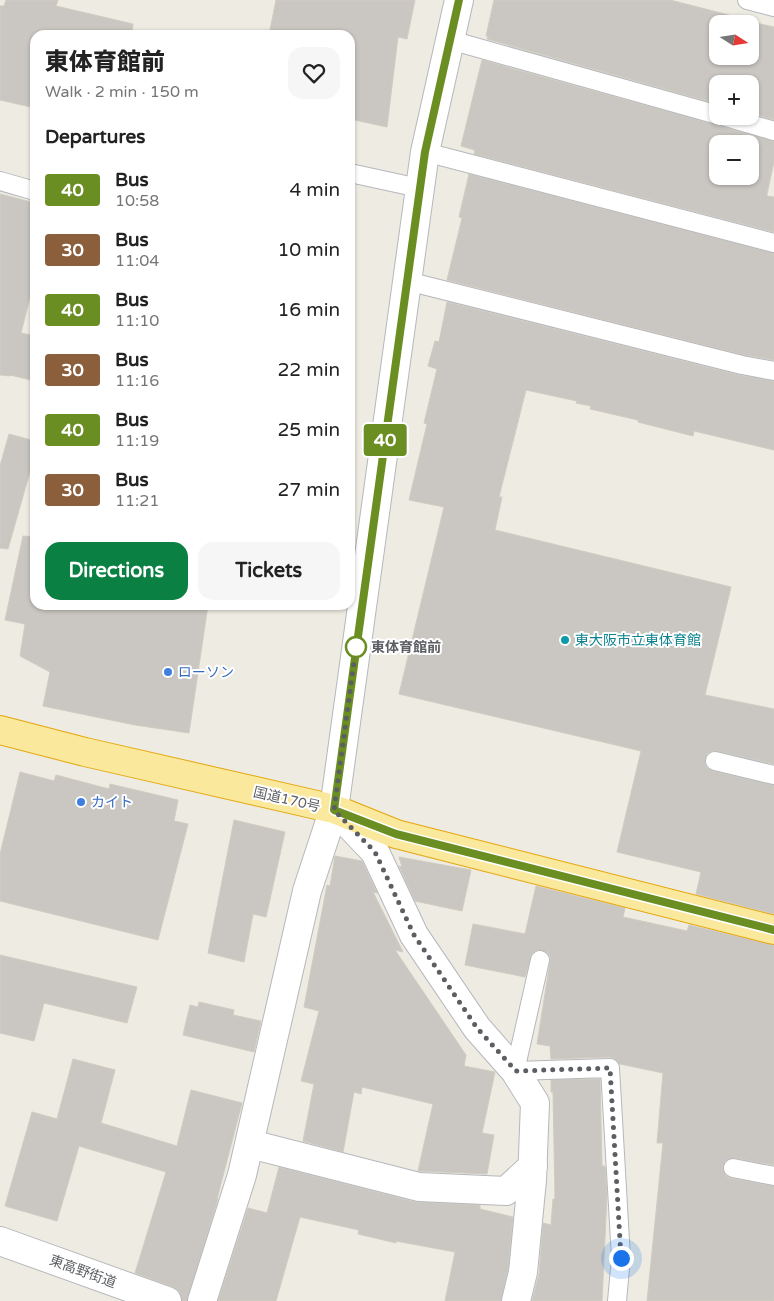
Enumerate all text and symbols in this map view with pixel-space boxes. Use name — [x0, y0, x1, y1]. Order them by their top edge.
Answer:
north arrow — [709, 15, 759, 65]
map controls — [709, 15, 759, 185]
button: heart — [288, 47, 340, 99]
text: 東体育館前 — [45, 48, 165, 77]
button: + — [709, 75, 759, 125]
text: Walk · 2 min · 150 m — [45, 82, 199, 102]
text: Departures — [45, 126, 145, 148]
button: − — [709, 135, 759, 185]
text: Bus — [115, 169, 149, 191]
text: 40 — [61, 179, 84, 201]
text: 4 min — [289, 179, 340, 201]
text: 10:58 — [115, 191, 159, 211]
text: Bus — [115, 229, 149, 251]
text: 30 — [61, 239, 84, 261]
text: 10 min — [277, 239, 340, 261]
text: 11:04 — [115, 251, 159, 271]
text: Bus — [115, 289, 149, 311]
text: 40 — [61, 299, 84, 321]
text: 16 min — [277, 299, 340, 321]
text: 11:10 — [115, 311, 159, 331]
text: Bus — [115, 349, 149, 371]
text: 30 — [61, 359, 84, 381]
text: 22 min — [277, 359, 340, 381]
text: 11:16 — [115, 371, 159, 391]
text: Bus — [115, 409, 149, 431]
text: 40 — [61, 419, 84, 441]
text: 25 min — [277, 419, 340, 441]
line badge: 40 — [362, 424, 408, 456]
text: 40 — [374, 429, 396, 451]
text: 11:19 — [115, 431, 159, 451]
text: Bus — [115, 469, 149, 491]
text: 30 — [61, 479, 84, 501]
text: 27 min — [277, 479, 340, 501]
text: 11:21 — [115, 491, 159, 511]
button: Directions — [45, 542, 188, 600]
button: Tickets — [198, 542, 340, 600]
place label: 東大阪市立東体育館 — [575, 632, 701, 649]
marker: 東大阪市立東体育館 — [559, 634, 571, 646]
marker: 東体育館前 — [345, 636, 367, 658]
place label: 東体育館前 — [371, 639, 441, 656]
place label: ローソン — [178, 664, 234, 681]
marker: ローソン — [162, 666, 174, 678]
street label: 国道170号 — [252, 784, 322, 815]
place label: カイト — [91, 794, 133, 811]
marker: カイト — [75, 796, 87, 808]
your location — [609, 1246, 634, 1271]
street label: 東高野街道 — [47, 1252, 119, 1291]

